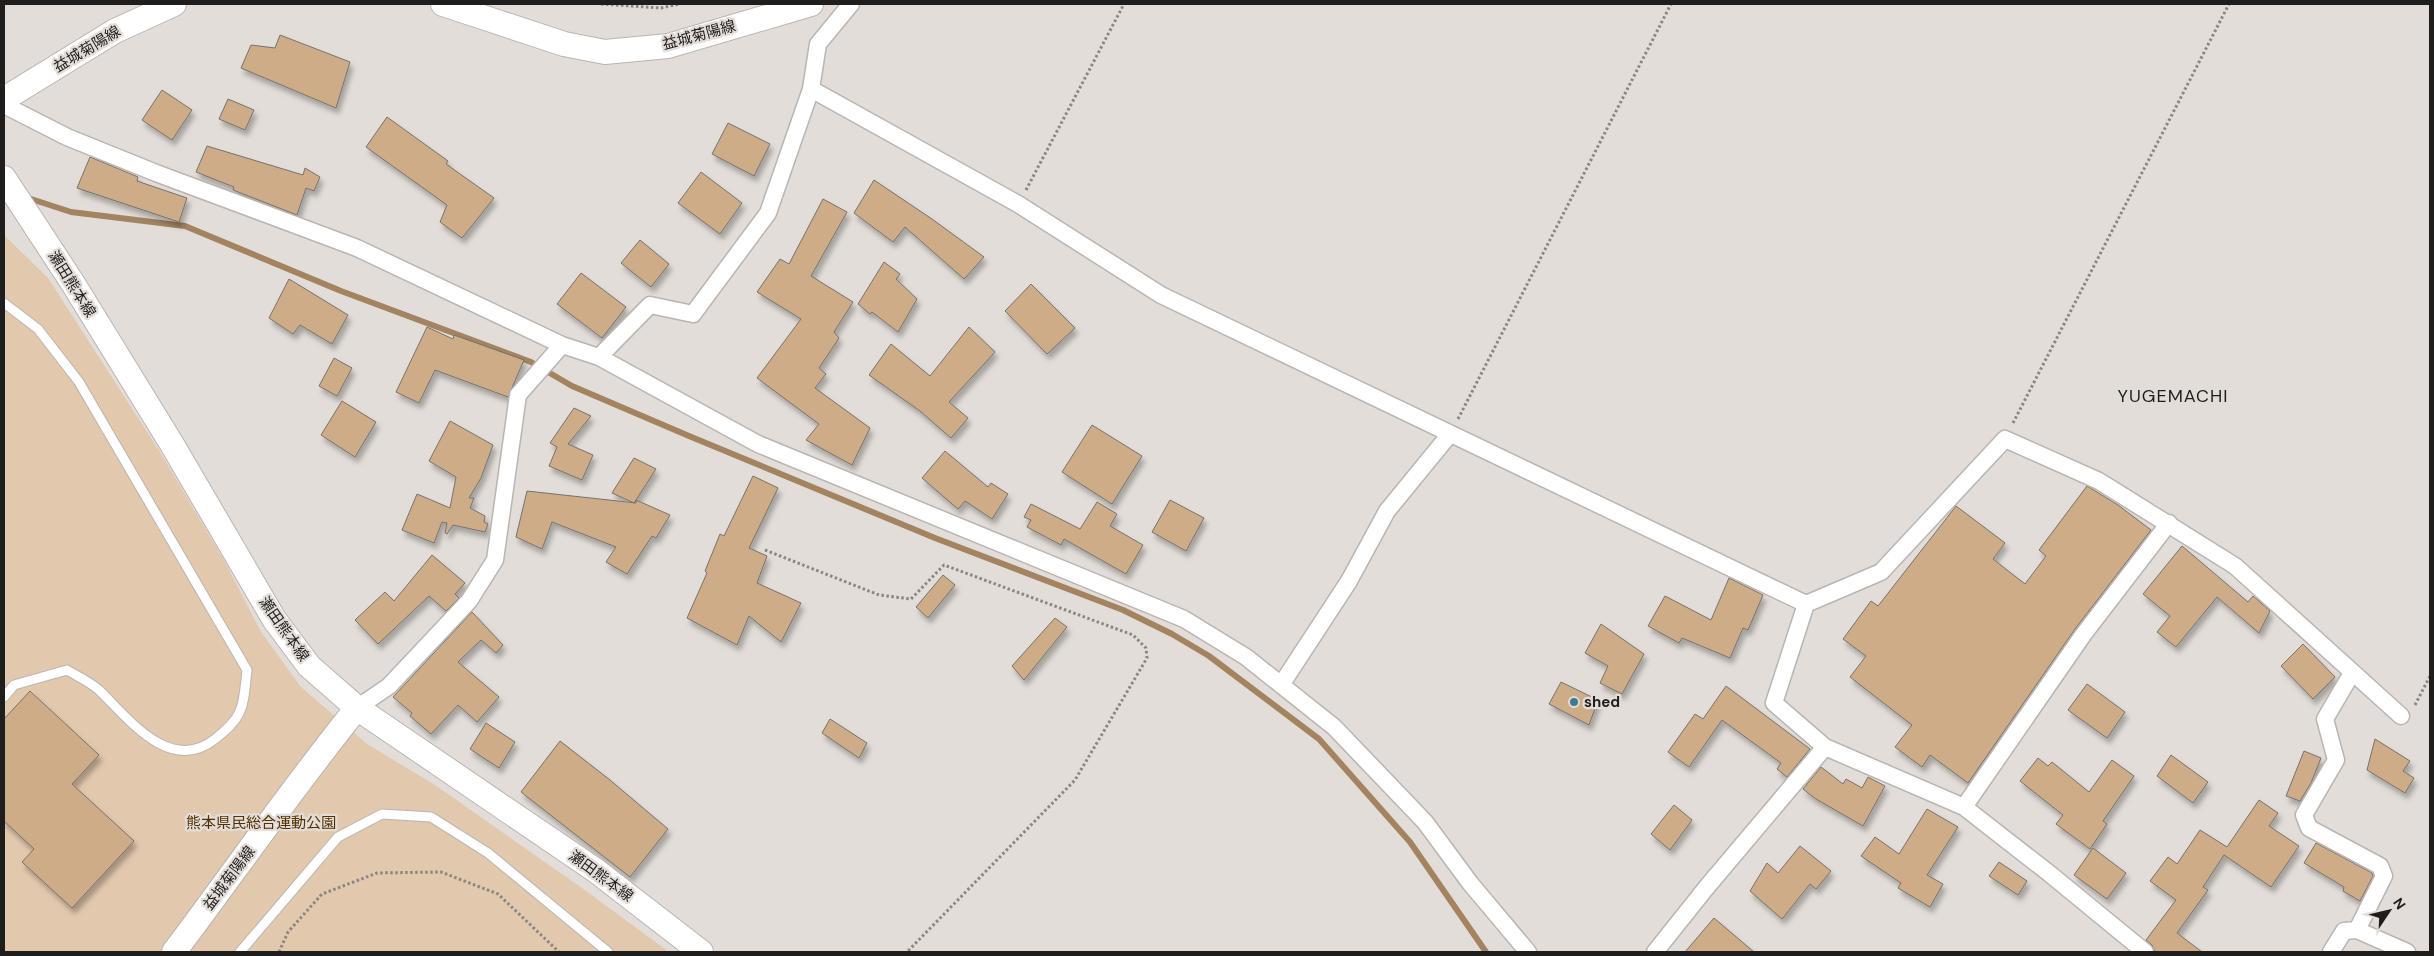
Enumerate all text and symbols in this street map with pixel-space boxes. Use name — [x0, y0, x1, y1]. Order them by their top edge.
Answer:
street label: 益城菊陽線 — [660, 16, 738, 54]
street label: 益城菊陽線 — [50, 21, 124, 77]
street label: 瀬田熊本線 — [44, 247, 100, 321]
district label: YUGEMACHI — [2118, 384, 2228, 408]
street label: 瀬田熊本線 — [254, 593, 314, 665]
place label: shed — [1584, 692, 1620, 712]
marker: shed — [1568, 696, 1580, 708]
park label: 熊本県民総合運動公園 — [186, 813, 336, 833]
street label: 益城菊陽線 — [198, 842, 260, 914]
street label: 瀬田熊本線 — [565, 846, 637, 906]
north arrow — [2364, 886, 2414, 936]
text: N — [2389, 894, 2410, 913]

